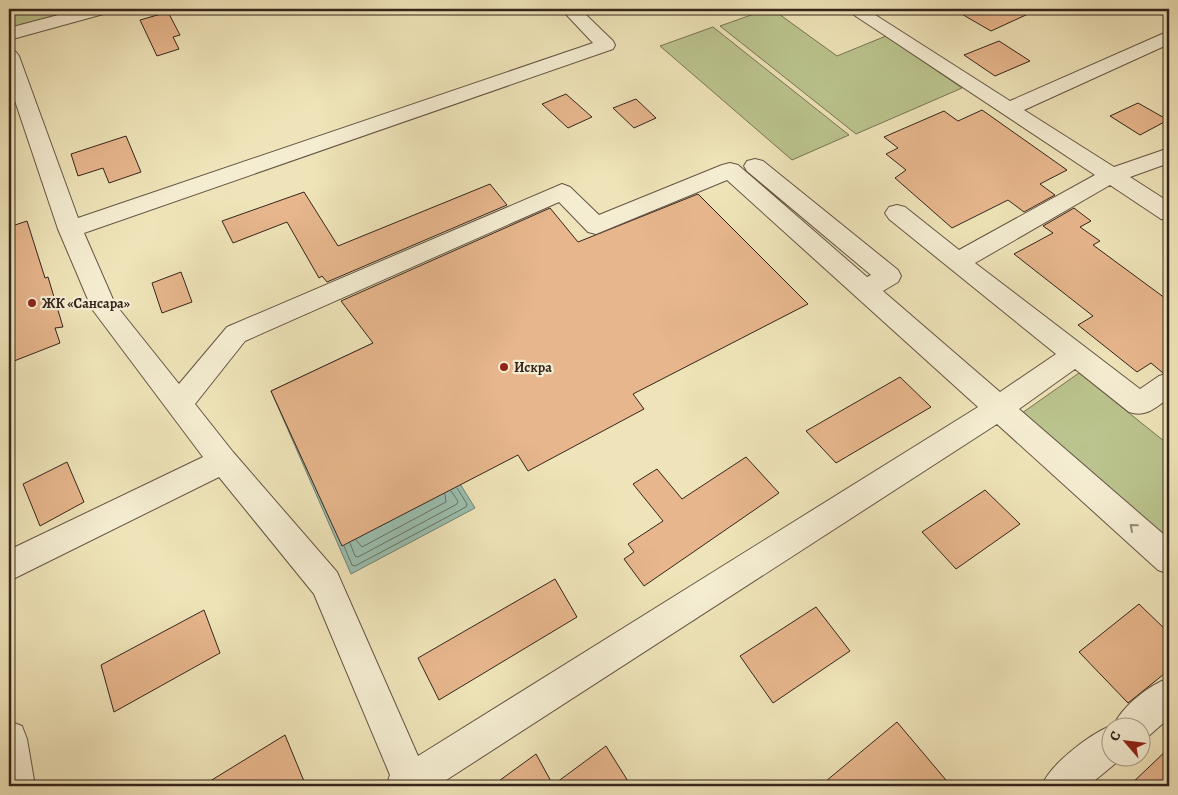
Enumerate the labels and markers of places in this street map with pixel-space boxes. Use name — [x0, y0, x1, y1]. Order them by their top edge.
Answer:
place label: ЖК «Сансара» — [42, 294, 130, 313]
marker: ЖК «Сансара» — [26, 297, 38, 309]
place label: Искра — [514, 358, 552, 377]
marker: Искра — [498, 361, 510, 373]

